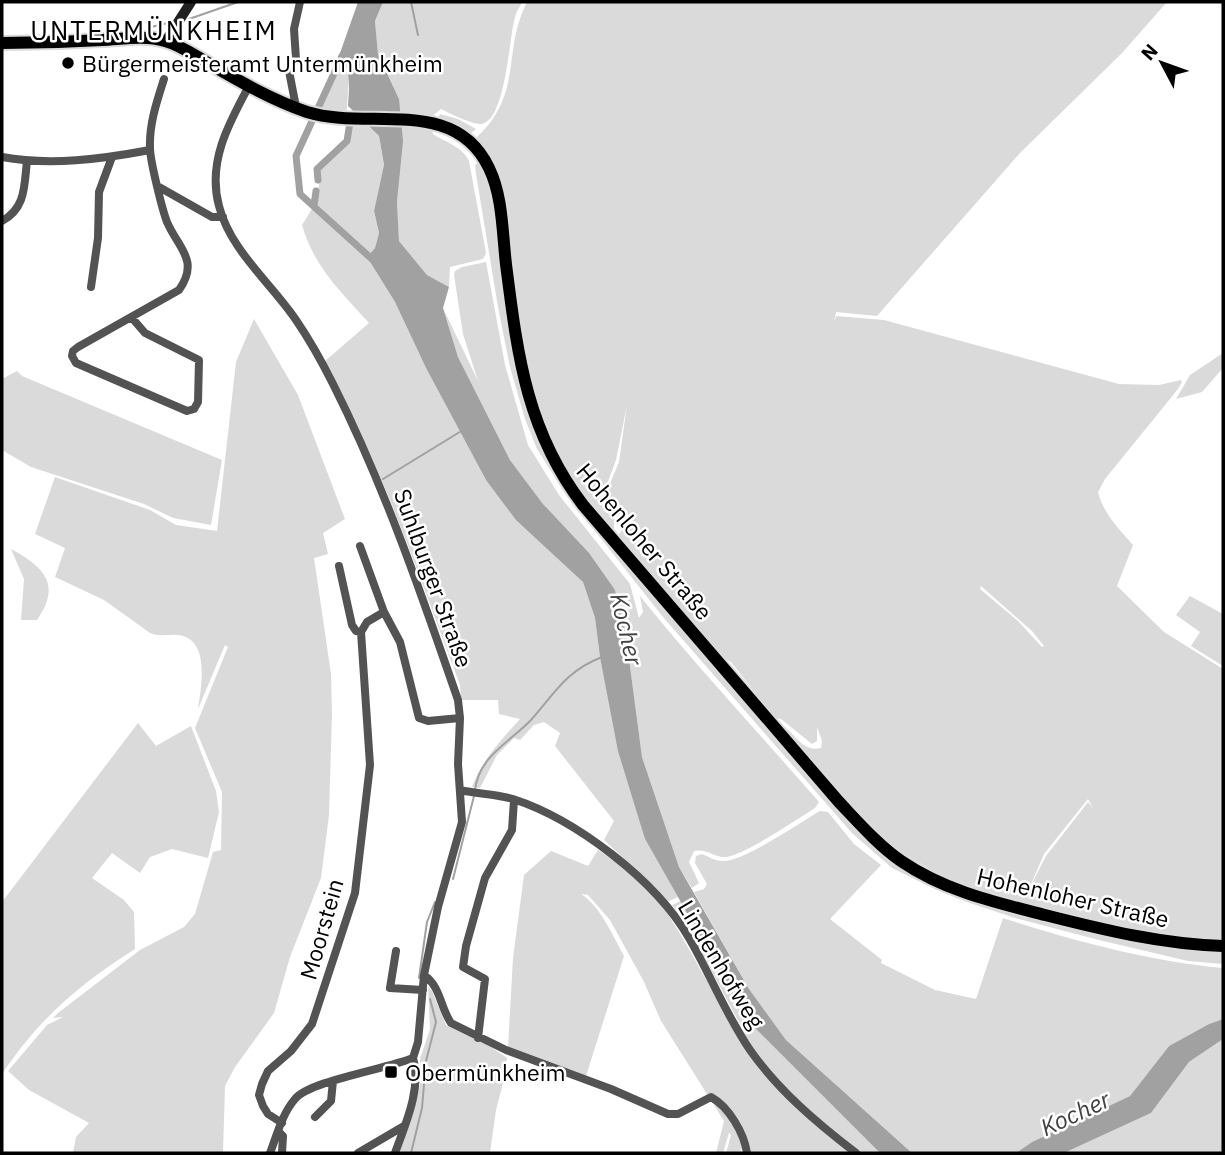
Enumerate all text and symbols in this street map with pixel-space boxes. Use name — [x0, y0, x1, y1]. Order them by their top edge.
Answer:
district label: UNTERMÜNKHEIM — [30, 13, 278, 47]
north arrow — [1127, 28, 1197, 98]
text: N — [1136, 39, 1163, 65]
place label: Bürgermeisteramt Untermünkheim — [82, 48, 443, 78]
marker: Bürgermeisteramt Untermünkheim — [60, 55, 76, 71]
street label: Hohenloher Straße — [571, 456, 719, 626]
street label: Suhlburger Straße — [388, 485, 480, 671]
water label: Kocher — [603, 590, 651, 670]
street label: Hohenloher Straße — [974, 860, 1172, 934]
street label: Moorstein — [292, 875, 350, 983]
street label: Lindenhofweg — [672, 894, 772, 1034]
place label: Obermünkheim — [405, 1057, 566, 1087]
marker: Obermünkheim — [383, 1064, 399, 1080]
water label: Kocher — [1035, 1082, 1116, 1143]

